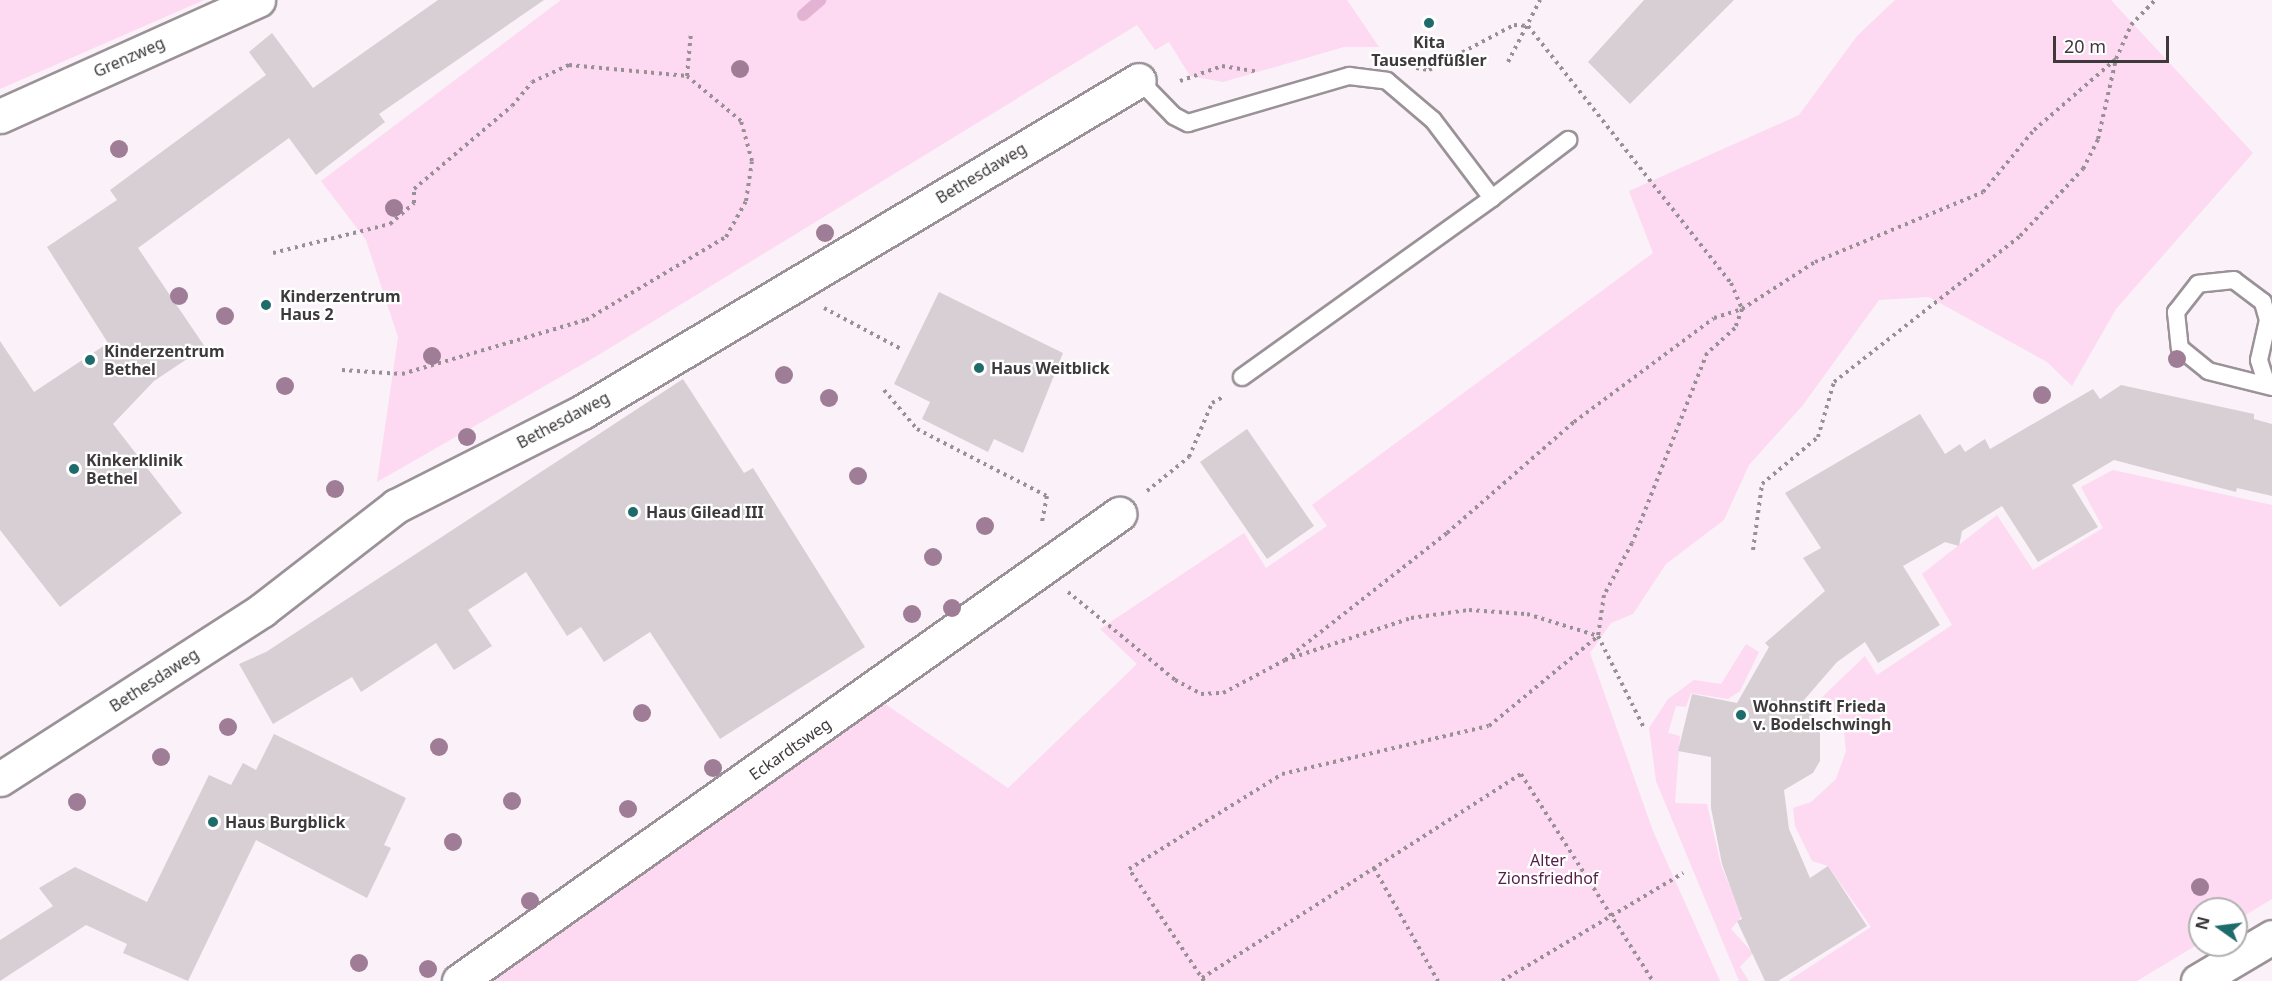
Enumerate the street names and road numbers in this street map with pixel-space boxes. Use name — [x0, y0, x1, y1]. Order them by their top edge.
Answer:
street label: Grenzweg — [90, 33, 168, 81]
street label: Bethesdaweg — [932, 138, 1030, 208]
street label: Bethesdaweg — [513, 388, 613, 452]
street label: Bethesdaweg — [106, 644, 202, 716]
street label: Eckardtsweg — [746, 714, 834, 784]

